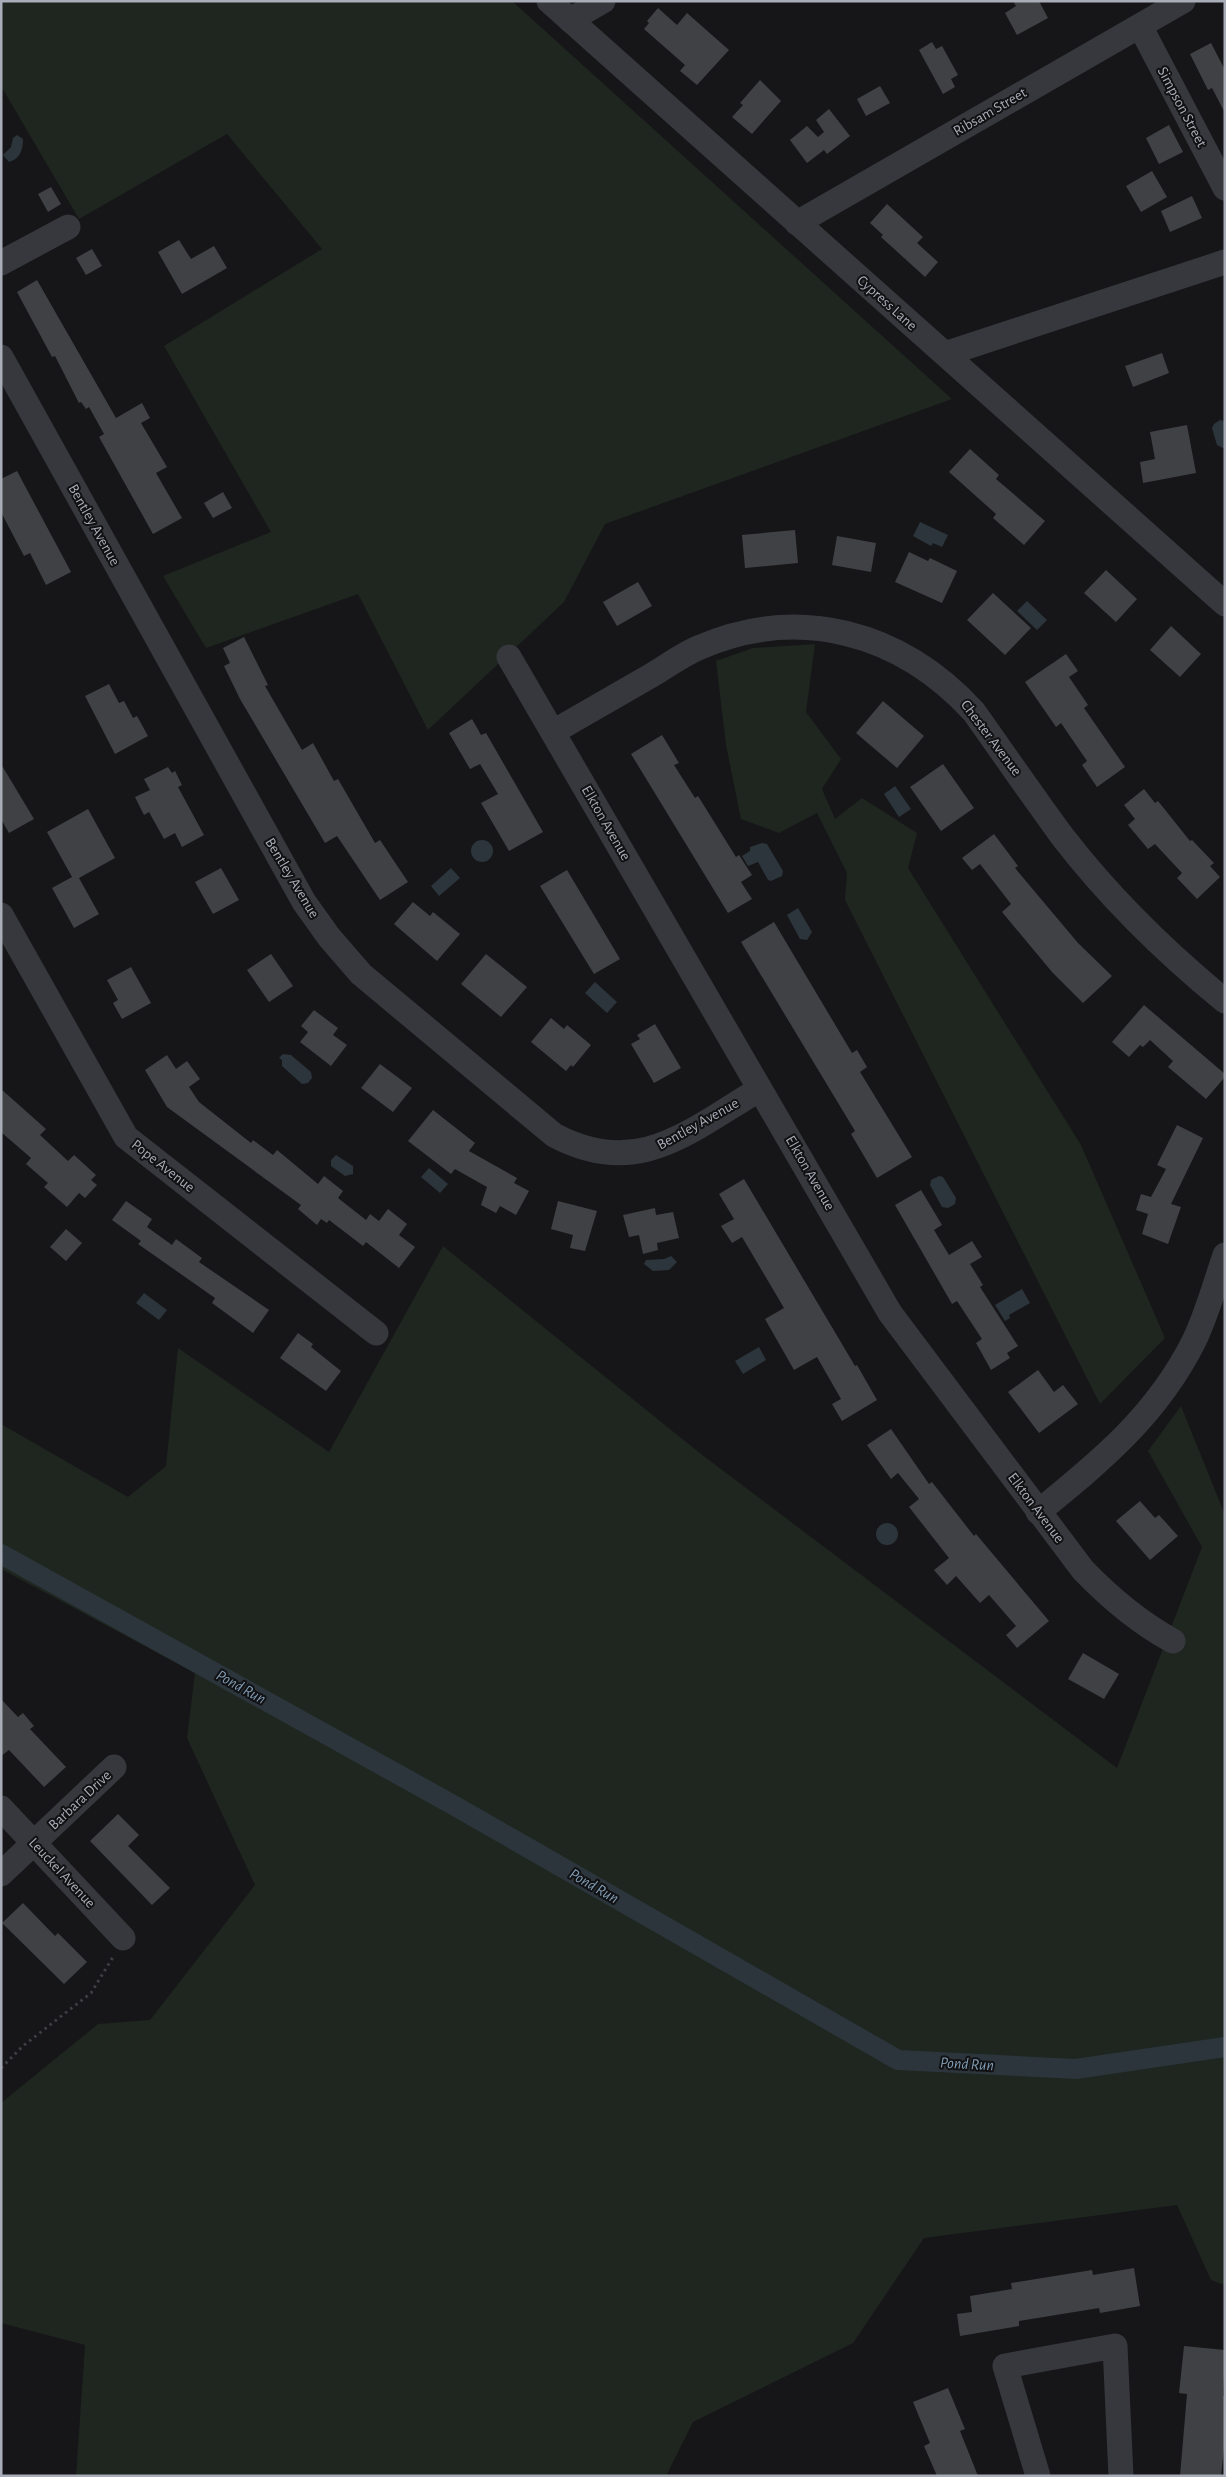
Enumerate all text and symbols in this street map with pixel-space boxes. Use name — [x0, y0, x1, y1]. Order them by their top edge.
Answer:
street label: Simpson Street — [1155, 64, 1210, 150]
street label: Ribsam Street — [951, 85, 1029, 139]
street label: Cypress Lane — [854, 272, 920, 334]
street label: Bentley Avenue — [65, 482, 123, 568]
street label: Chester Avenue — [958, 697, 1024, 779]
street label: Elkton Avenue — [579, 783, 633, 863]
street label: Bentley Avenue — [262, 835, 322, 921]
street label: Bentley Avenue — [655, 1095, 741, 1153]
street label: Elkton Avenue — [783, 1133, 837, 1213]
street label: Pope Avenue — [129, 1137, 197, 1195]
street label: Elkton Avenue — [1005, 1470, 1067, 1546]
water label: Pond Run — [214, 1667, 268, 1707]
street label: Barbara Drive — [46, 1767, 114, 1833]
street label: Leuckel Avenue — [26, 1835, 98, 1911]
water label: Pond Run — [567, 1866, 621, 1906]
water label: Pond Run — [940, 2055, 994, 2073]

